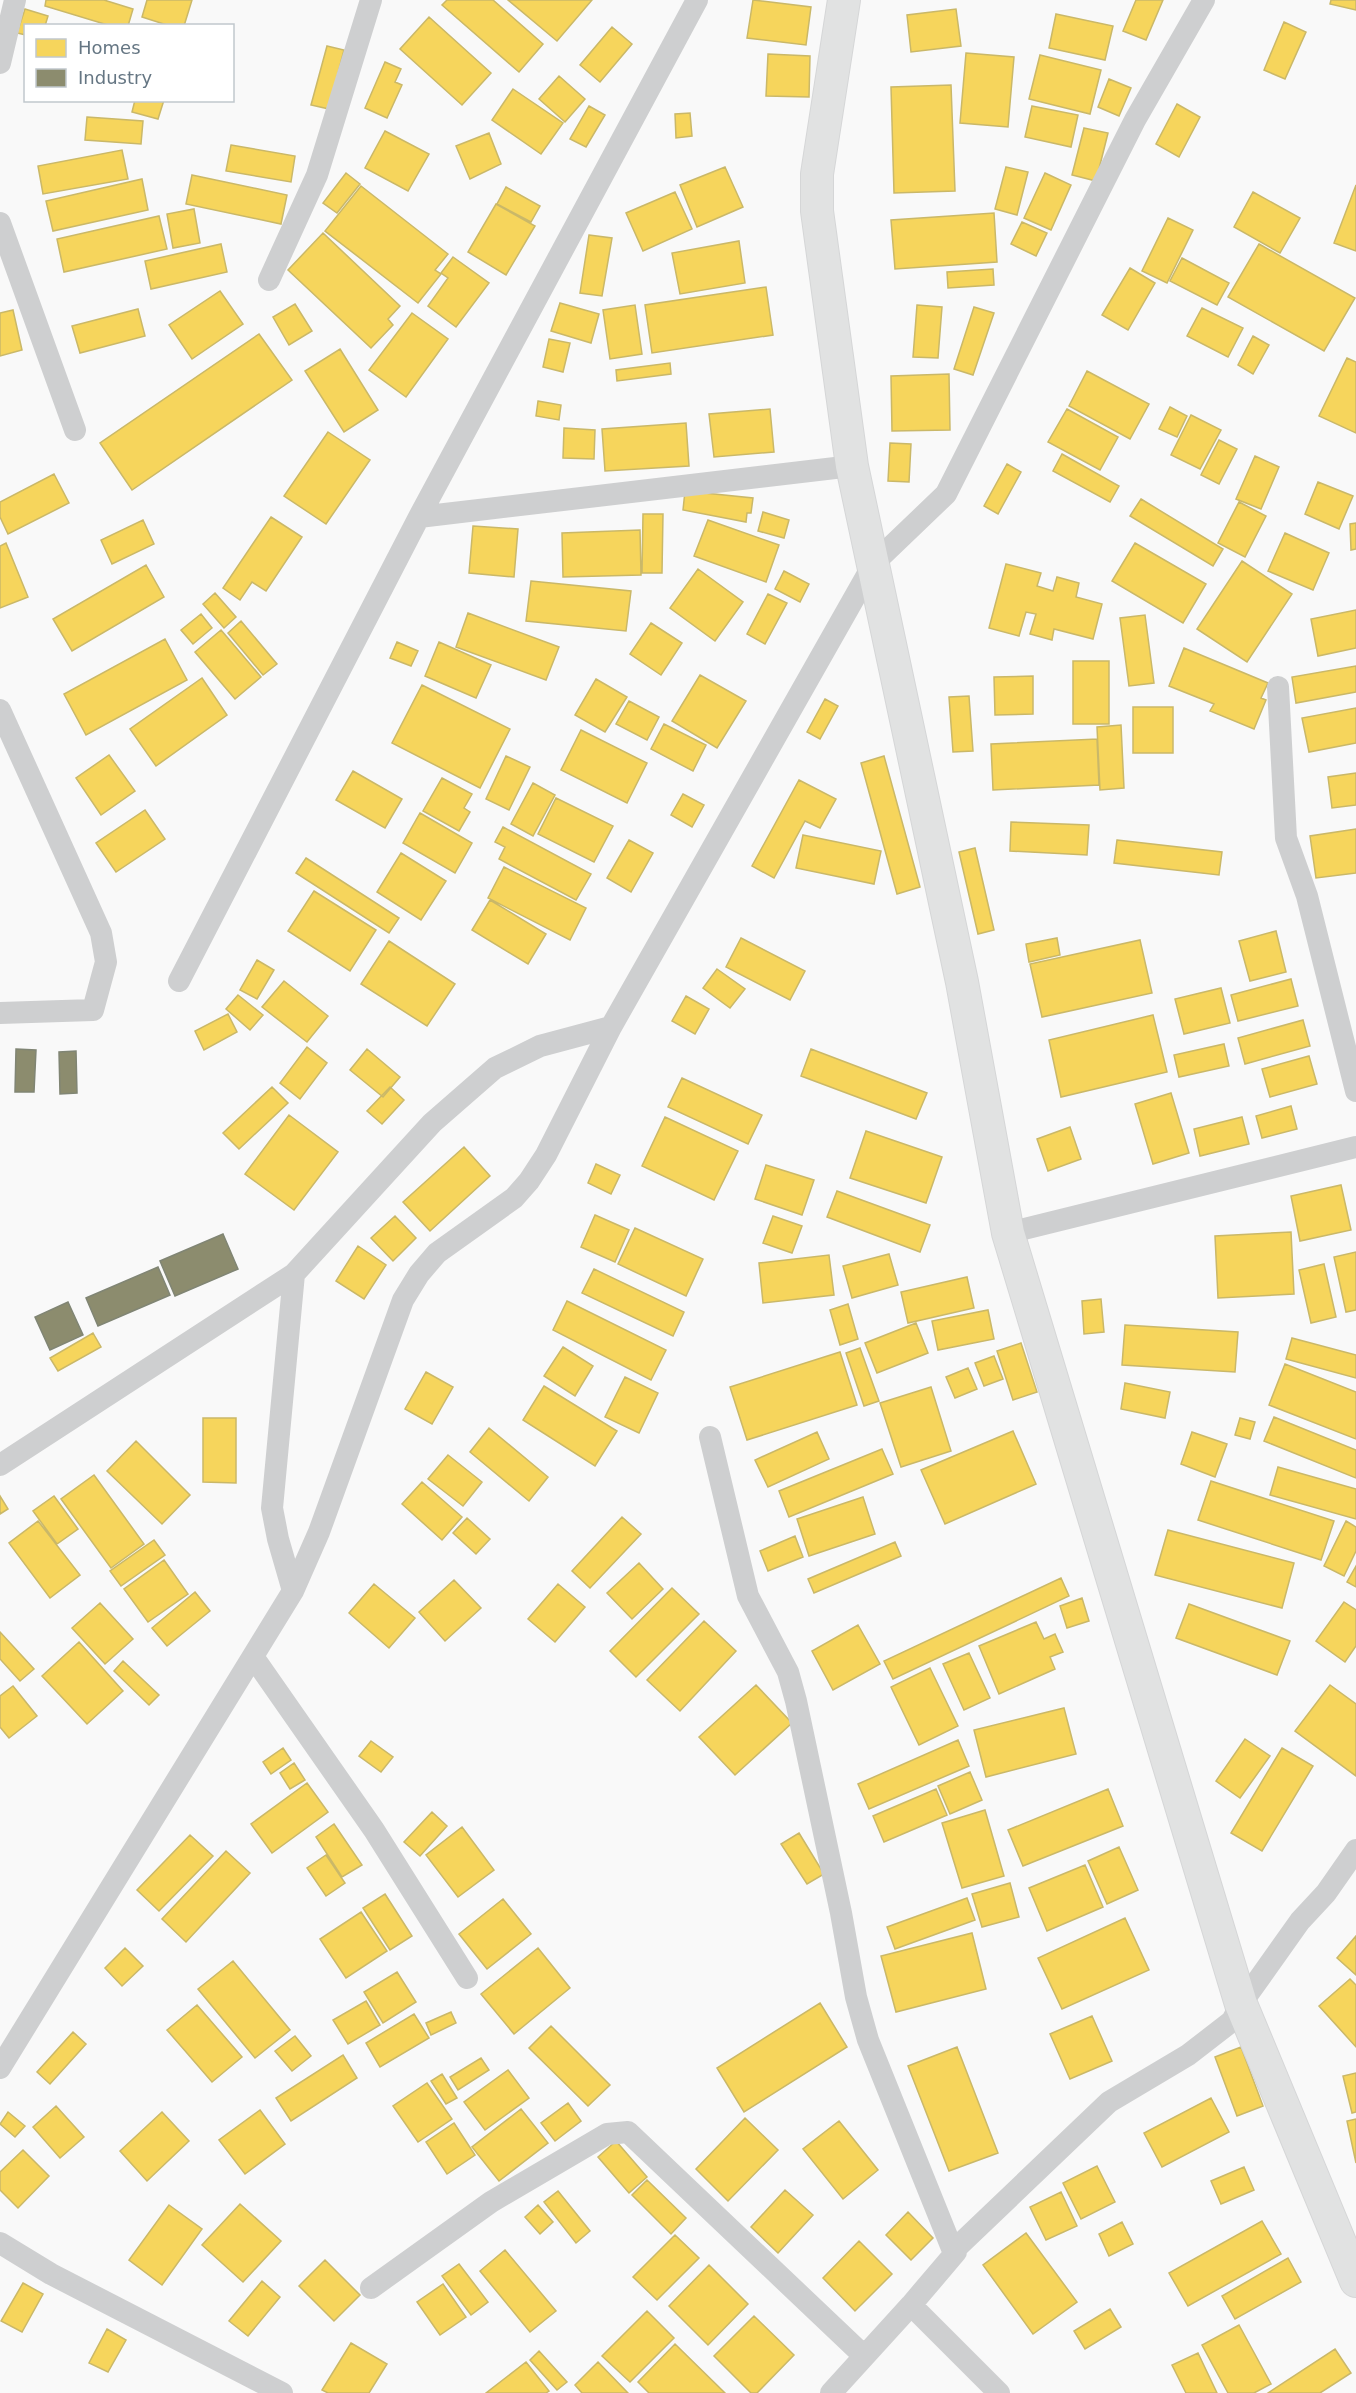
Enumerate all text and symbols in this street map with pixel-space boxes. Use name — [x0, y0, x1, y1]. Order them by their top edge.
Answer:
legend — [24, 24, 234, 102]
text: Homes — [78, 37, 141, 58]
text: Industry — [78, 67, 152, 88]

